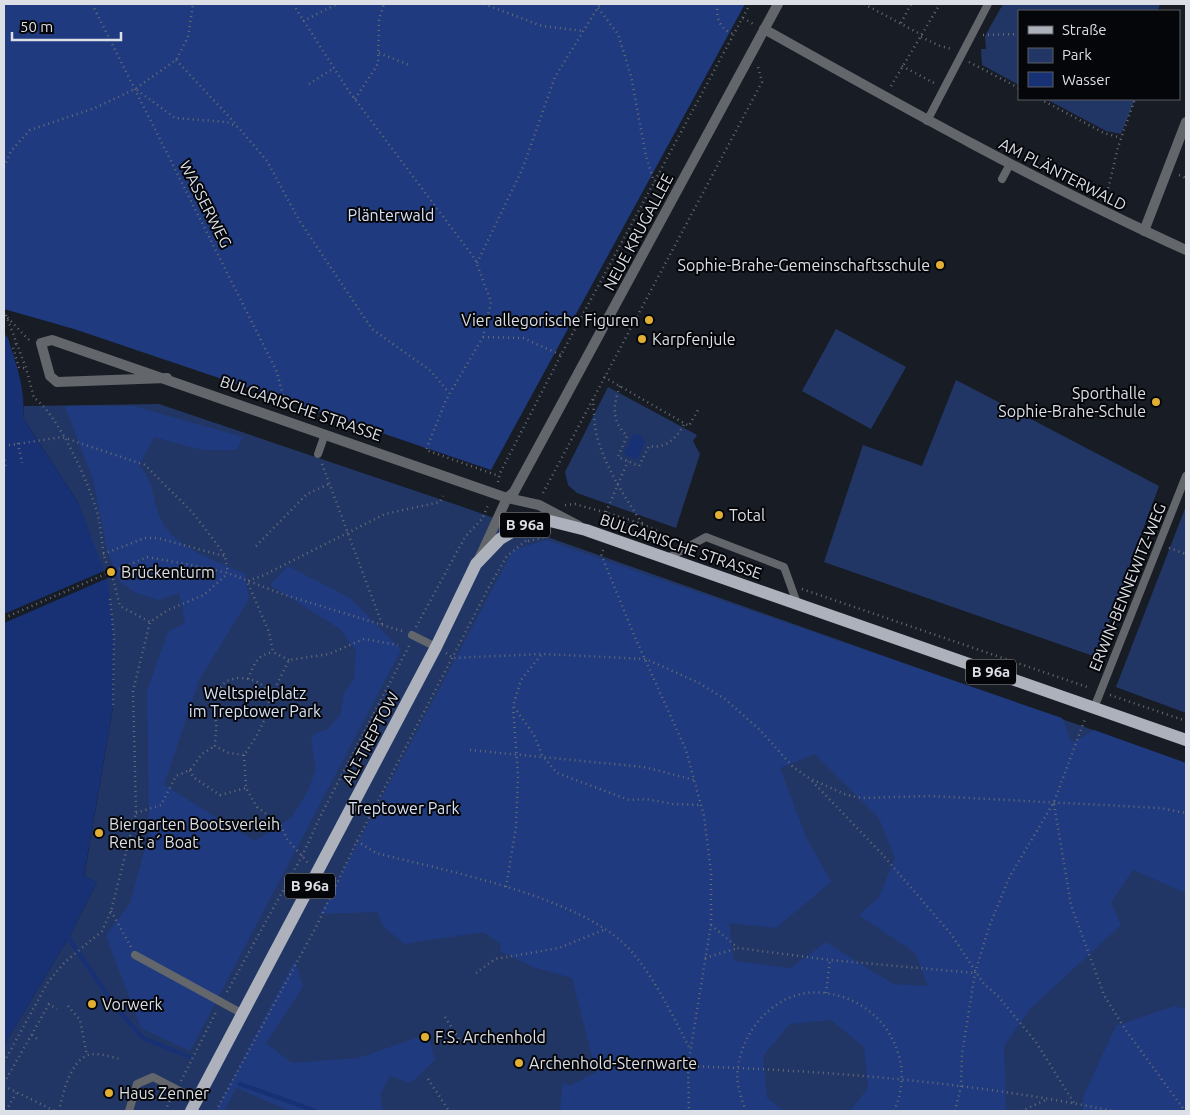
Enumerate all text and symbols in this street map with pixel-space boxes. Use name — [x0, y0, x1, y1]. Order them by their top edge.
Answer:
scale bar — [12, 10, 121, 42]
legend — [1018, 10, 1180, 100]
text: 50 m — [20, 18, 53, 35]
text: Straße — [1062, 21, 1106, 38]
text: Park — [1062, 46, 1092, 63]
text: Wasser — [1062, 71, 1111, 88]
street label: AM PLÄNTERWALD — [996, 134, 1130, 214]
street label: WASSERWEG — [176, 158, 236, 250]
street label: NEUE KRUGALLEE — [600, 170, 676, 293]
park label: Plänterwald — [348, 206, 434, 224]
place label: Sophie-Brahe-Gemeinschaftsschule — [678, 256, 930, 274]
marker: Sophie-Brahe-Gemeinschaftsschule — [934, 259, 946, 271]
place label: Vier allegorische Figuren — [461, 311, 639, 329]
marker: Vier allegorische Figuren — [643, 314, 655, 326]
place label: Karpfenjule — [652, 330, 735, 348]
marker: Karpfenjule — [636, 333, 648, 345]
street label: BULGARISCHE STRASSE — [218, 372, 384, 444]
place label: Sporthalle Sophie-Brahe-Schule — [998, 384, 1146, 420]
marker: Sporthalle Sophie-Brahe-Schule — [1150, 396, 1162, 408]
street label: ERWIN-BENNEWITZ-WEG — [1085, 500, 1169, 674]
place label: Total — [729, 506, 765, 524]
marker: Total — [713, 509, 725, 521]
street label: BULGARISCHE STRASSE — [598, 510, 764, 582]
road number: B 96a — [500, 512, 550, 538]
place label: Brückenturm — [121, 563, 215, 581]
marker: Brückenturm — [105, 566, 117, 578]
road number: B 96a — [966, 660, 1016, 684]
park label: Weltspielplatz im Treptower Park — [189, 684, 321, 720]
street label: ALT-TREPTOW — [338, 688, 402, 787]
park label: Treptower Park — [349, 799, 459, 817]
place label: Biergarten Bootsverleih Rent a´ Boat — [109, 815, 280, 851]
marker: Biergarten Bootsverleih Rent a´ Boat — [93, 827, 105, 839]
road number: B 96a — [285, 874, 335, 898]
place label: Vorwerk — [102, 995, 163, 1013]
marker: Vorwerk — [86, 998, 98, 1010]
place label: F.S. Archenhold — [435, 1028, 546, 1046]
marker: F.S. Archenhold — [419, 1031, 431, 1043]
place label: Archenhold-Sternwarte — [529, 1054, 697, 1072]
marker: Archenhold-Sternwarte — [513, 1057, 525, 1069]
place label: Haus Zenner — [119, 1084, 209, 1102]
marker: Haus Zenner — [103, 1087, 115, 1099]

